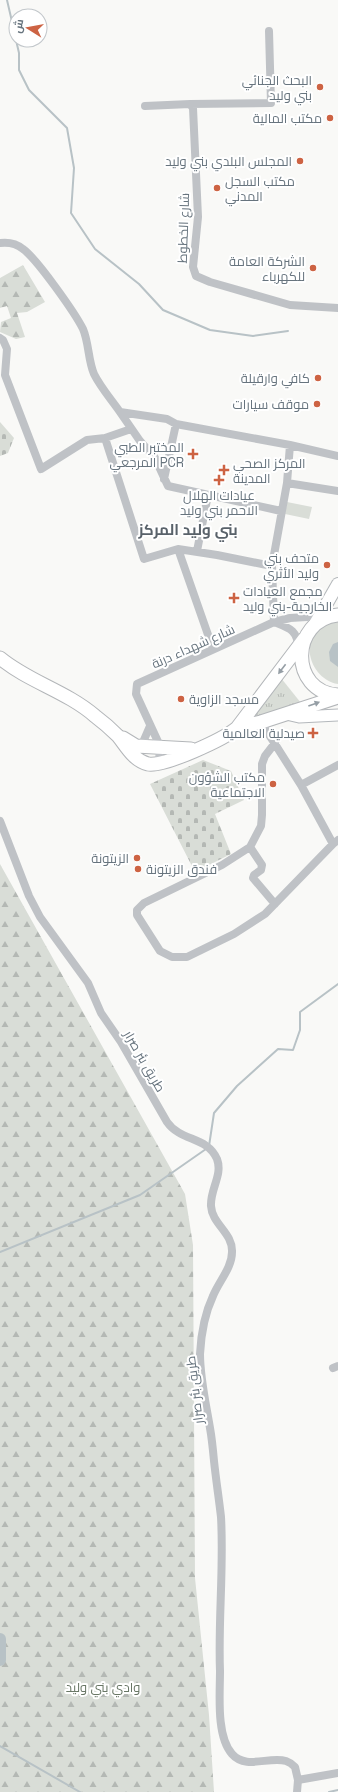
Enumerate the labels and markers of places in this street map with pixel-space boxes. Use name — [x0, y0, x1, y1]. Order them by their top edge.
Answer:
place label: البحث الجنائي بني وليد — [242, 72, 312, 106]
marker: البحث الجنائي بني وليد — [315, 82, 325, 92]
place label: مكتب المالية — [253, 110, 322, 127]
marker: مكتب المالية — [325, 113, 335, 123]
place label: المجلس البلدي بني وليد — [165, 153, 292, 172]
marker: المجلس البلدي بني وليد — [295, 156, 305, 166]
place label: مكتب السجل المدني — [225, 173, 295, 207]
marker: مكتب السجل المدني — [212, 183, 222, 193]
place label: الشركة العامة للكهرباء — [229, 253, 305, 285]
marker: الشركة العامة للكهرباء — [308, 263, 318, 273]
place label: كافي وارقيلة — [241, 370, 310, 389]
marker: كافي وارقيلة — [313, 373, 323, 383]
place label: موقف سيارات — [233, 396, 309, 413]
marker: موقف سيارات — [312, 399, 322, 409]
place label: المختبر الطبي المرجعي PCR — [110, 439, 184, 473]
marker: المختبر الطبي المرجعي PCR — [187, 448, 199, 460]
place label: المركز الصحي المدينة — [233, 455, 306, 487]
marker: المركز الصحي المدينة — [218, 464, 230, 476]
marker: عيادات الهلال الاحمر بني وليد — [213, 474, 225, 486]
place label: عيادات الهلال الاحمر بني وليد — [180, 487, 258, 521]
place label: متحف بني وليد الأثري — [263, 550, 319, 584]
marker: متحف بني وليد الأثري — [322, 560, 332, 570]
place label: مجمع العيادات الخارجية-بني وليد — [243, 583, 332, 617]
marker: مجمع العيادات الخارجية-بني وليد — [228, 592, 240, 604]
place label: مسجد الزاوية — [189, 691, 259, 708]
marker: مسجد الزاوية — [176, 694, 186, 704]
place label: صيدلية العالمية — [222, 725, 305, 742]
marker: صيدلية العالمية — [308, 728, 318, 738]
place label: مكتب الشؤون الاجتماعية — [189, 769, 265, 801]
marker: مكتب الشؤون الاجتماعية — [268, 779, 278, 789]
place label: الزيتونة — [91, 850, 129, 867]
marker: الزيتونة — [132, 853, 142, 863]
place label: فندق الزيتونة — [146, 861, 217, 878]
marker: فندق الزيتونة — [133, 864, 143, 874]

